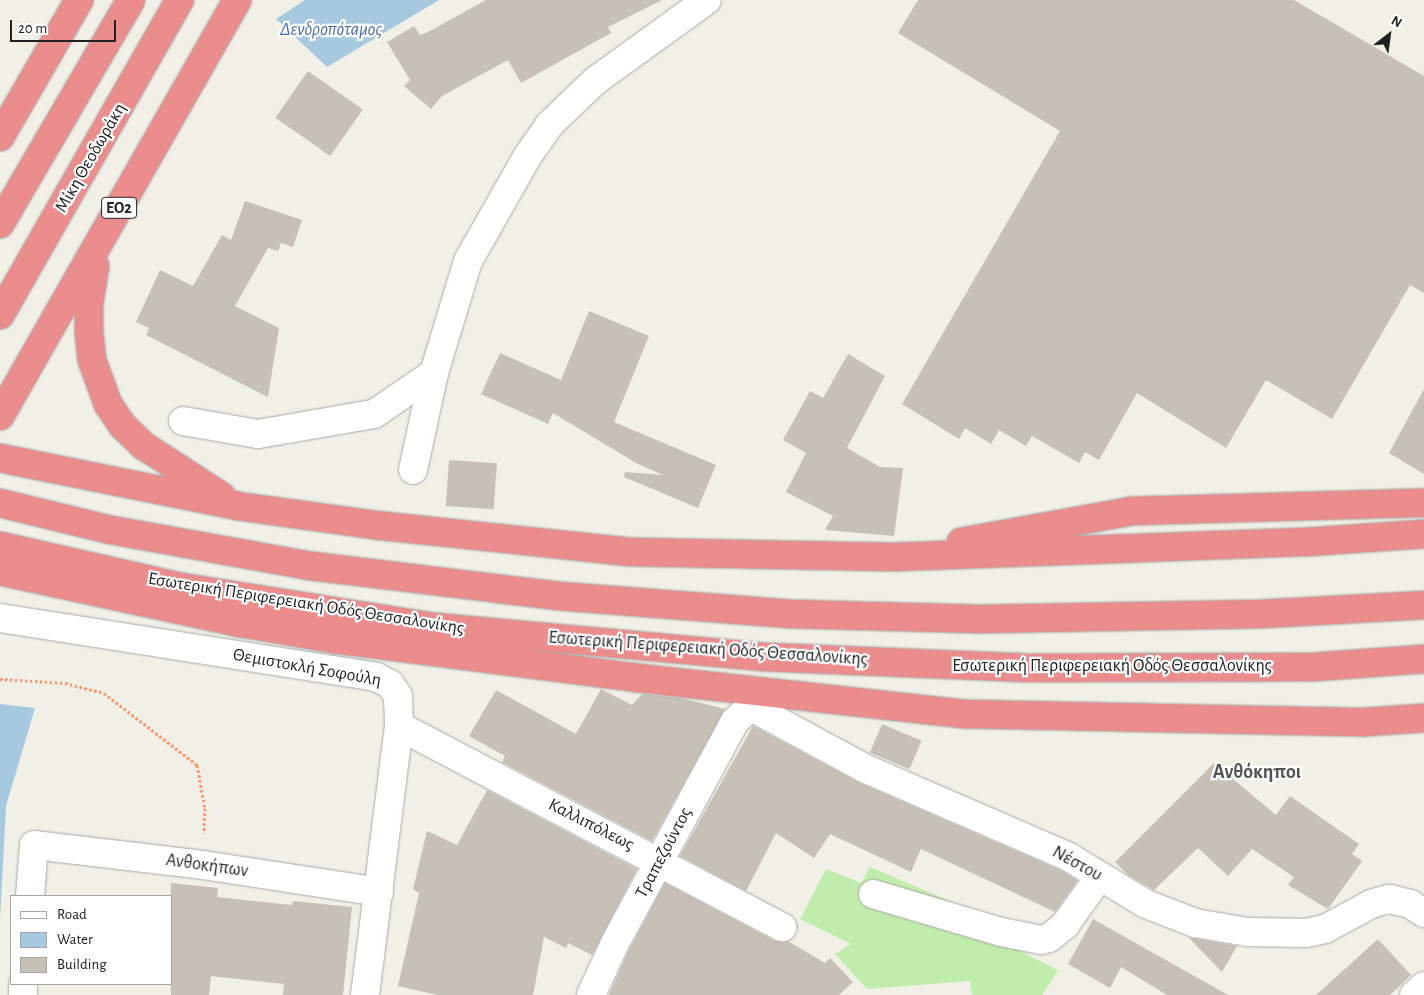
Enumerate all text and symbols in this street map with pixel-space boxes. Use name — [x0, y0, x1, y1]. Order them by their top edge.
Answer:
scale bar — [12, 10, 119, 42]
north arrow — [1364, 10, 1414, 60]
text: N — [1389, 14, 1404, 31]
water label: Δενδροπόταμος — [280, 19, 382, 41]
text: 20 m — [18, 21, 47, 36]
street label: Μίκη Θεοδωράκη — [51, 99, 131, 217]
road number: ΕΟ2 — [100, 194, 138, 222]
street label: Εσωτερική Περιφερειακή Οδός Θεσσαλονίκης — [146, 568, 466, 640]
street label: Εσωτερική Περιφερειακή Οδός Θεσσαλονίκης — [548, 627, 868, 671]
street label: Θεμιστοκλή Σοφούλη — [231, 644, 383, 692]
street label: Εσωτερική Περιφερειακή Οδός Θεσσαλονίκης — [952, 655, 1272, 677]
district label: Ανθόκηποι — [1213, 760, 1301, 784]
street label: Καλλιπόλεως — [544, 794, 638, 856]
street label: Τραπεζούντος — [631, 804, 697, 902]
street label: Νέστου — [1048, 842, 1106, 886]
street label: Ανθοκήπων — [165, 850, 249, 882]
legend — [10, 895, 172, 985]
text: Road — [57, 907, 87, 922]
text: Water — [57, 932, 93, 947]
text: Building — [57, 957, 107, 972]

